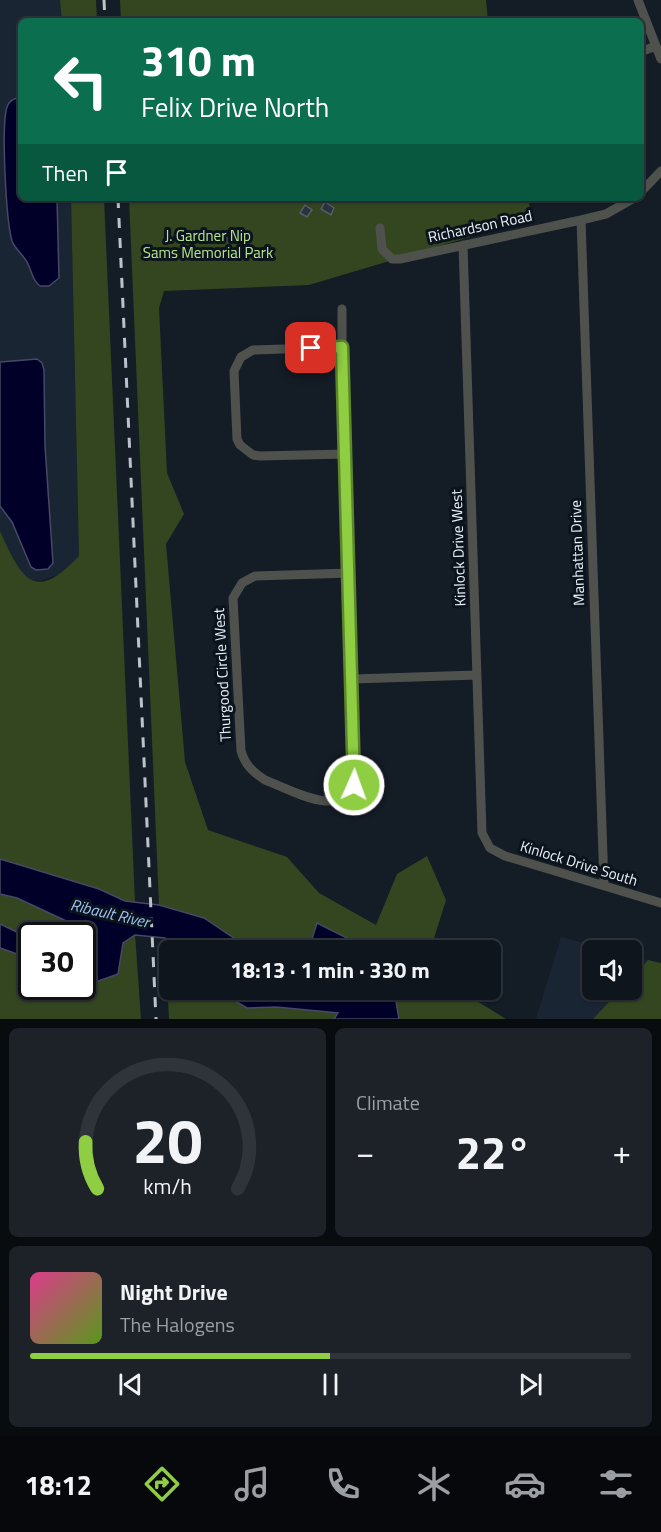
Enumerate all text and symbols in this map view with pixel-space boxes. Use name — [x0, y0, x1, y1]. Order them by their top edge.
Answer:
text: 310 m — [141, 28, 256, 92]
icon: left — [42, 42, 120, 120]
text: Felix Drive North — [141, 86, 329, 127]
text: Then — [42, 156, 88, 190]
icon: arrive — [100, 156, 133, 189]
street label: Richardson Road — [426, 204, 534, 248]
park label: J. Gardner Nip Sams Memorial Park — [143, 224, 273, 264]
pin — [285, 322, 336, 373]
icon: arrive — [294, 331, 327, 364]
street label: Kinlock Drive West — [444, 488, 472, 607]
street label: Manhattan Drive — [564, 500, 590, 606]
street label: Thurgood Circle West — [207, 607, 237, 742]
position arrow — [322, 753, 386, 817]
street label: Kinlock Drive South — [517, 834, 641, 892]
water label: Ribault River — [68, 892, 154, 934]
speed limit sign: 30 — [18, 922, 96, 1000]
map controls — [582, 940, 642, 1000]
button: sound — [582, 940, 642, 1000]
text: 18:13 · 1 min · 330 m — [230, 953, 430, 987]
text: Climate — [356, 1087, 420, 1118]
text: 20 — [133, 1092, 202, 1187]
text: 22° — [456, 1118, 531, 1186]
text: − — [356, 1127, 374, 1177]
text: + — [613, 1127, 631, 1177]
text: km/h — [143, 1171, 192, 1203]
text: Night Drive — [120, 1275, 228, 1309]
text: The Halogens — [120, 1309, 235, 1340]
icon: previous — [114, 1368, 147, 1401]
icon: pause — [314, 1368, 347, 1401]
icon: next — [514, 1368, 547, 1401]
icon: directions — [141, 1463, 183, 1505]
icon: music — [231, 1463, 273, 1505]
icon: phone — [322, 1463, 364, 1505]
icon: climate — [413, 1463, 455, 1505]
icon: car — [504, 1463, 546, 1505]
icon: filters — [595, 1463, 637, 1505]
text: 18:12 — [24, 1464, 92, 1505]

